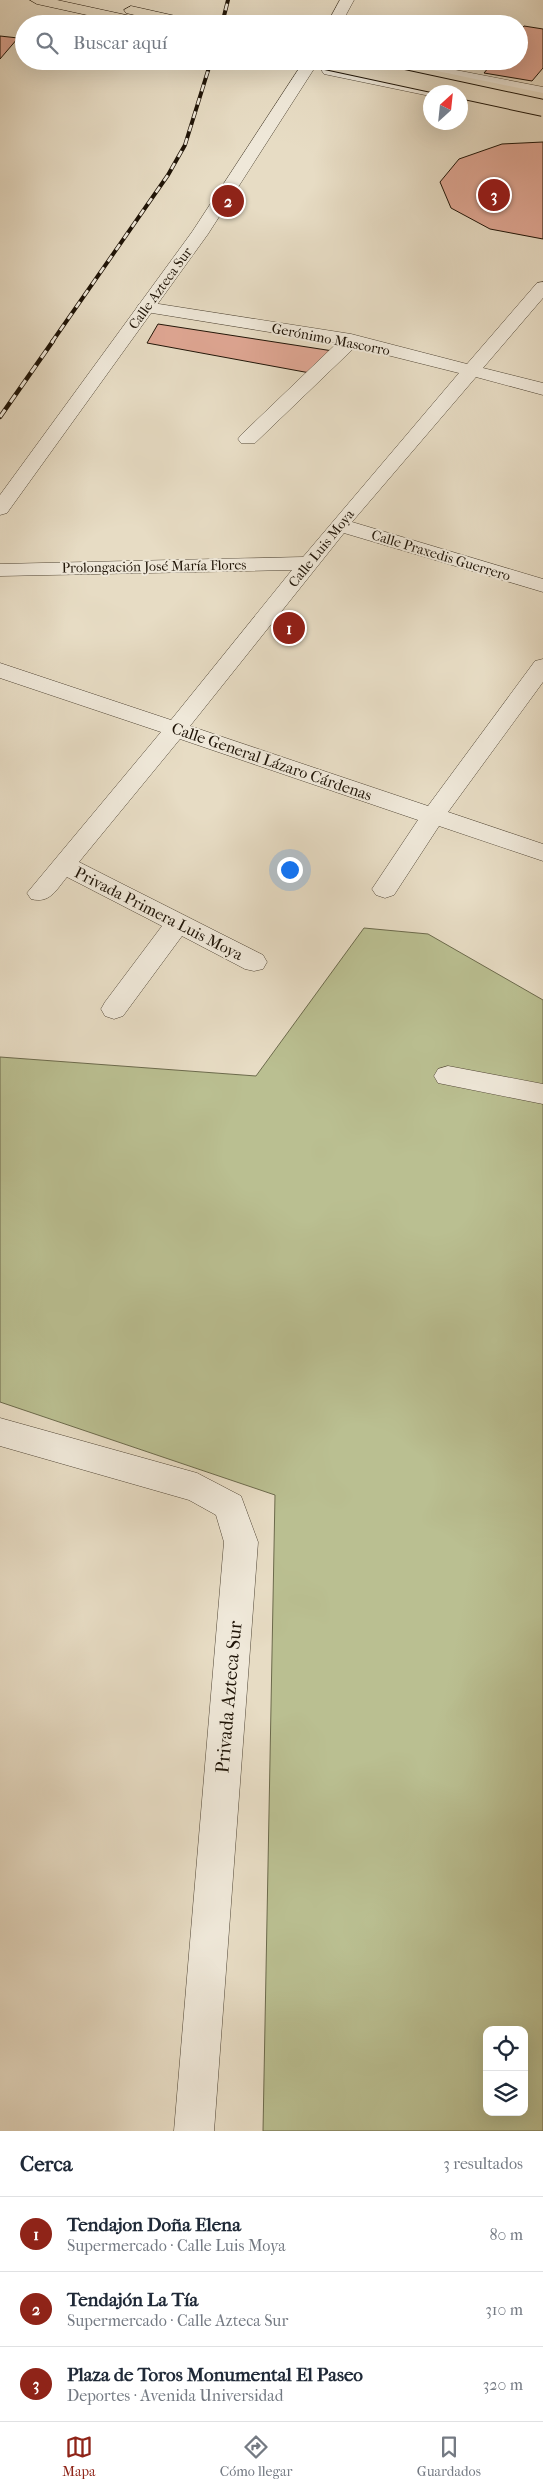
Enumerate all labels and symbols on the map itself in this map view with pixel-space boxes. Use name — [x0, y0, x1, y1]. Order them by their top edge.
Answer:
north arrow — [423, 85, 468, 130]
pin: 3 — [478, 176, 510, 214]
pin: 2 — [212, 182, 244, 220]
street label: Calle Azteca Sur — [125, 244, 196, 333]
street label: Gerónimo Mascorro — [270, 320, 392, 359]
street label: Calle Luis Moya — [285, 506, 358, 591]
street label: Calle Praxedis Guerrero — [369, 526, 512, 585]
street label: Prolongación José María Flores — [61, 556, 247, 577]
pin: 1 — [273, 609, 305, 647]
street label: Calle General Lázaro Cárdenas — [169, 718, 375, 805]
your location — [277, 857, 303, 883]
street label: Privada Primera Luis Moya — [72, 863, 247, 964]
street label: Privada Azteca Sur — [211, 1619, 247, 1774]

